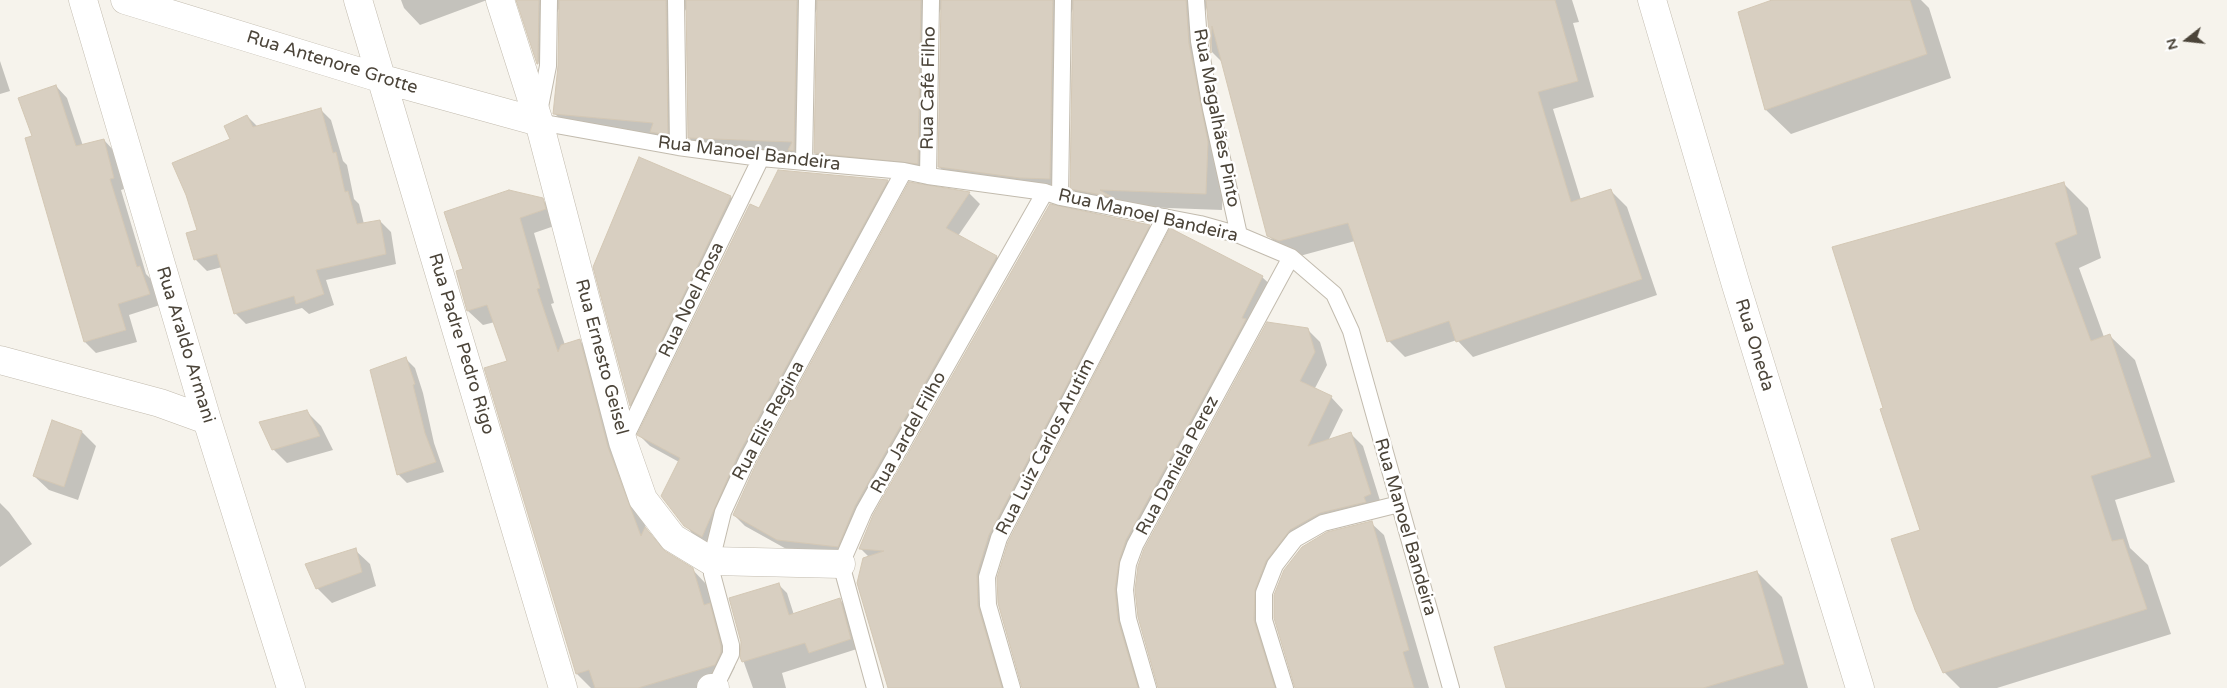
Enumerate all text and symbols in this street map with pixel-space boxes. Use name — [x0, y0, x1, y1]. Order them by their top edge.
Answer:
north arrow — [2162, 15, 2212, 65]
street label: Rua Café Filho — [917, 26, 941, 150]
street label: Rua Antenore Grotte — [244, 27, 420, 99]
street label: Rua Magalhães Pinto — [1188, 27, 1244, 209]
text: N — [2162, 37, 2182, 52]
street label: Rua Manoel Bandeira — [656, 132, 842, 176]
street label: Rua Manoel Bandeira — [1056, 185, 1240, 247]
street label: Rua Noel Rosa — [655, 239, 729, 361]
street label: Rua Padre Pedro Rigo — [423, 251, 499, 437]
street label: Rua Araldo Armani — [151, 264, 219, 426]
street label: Rua Ernesto Geisel — [570, 277, 632, 437]
street label: Rua Oneda — [1730, 296, 1778, 394]
street label: Rua Luiz Carlos Arutim — [992, 355, 1100, 539]
street label: Rua Elis Regina — [728, 358, 810, 484]
street label: Rua Jardel Filho — [867, 368, 951, 498]
street label: Rua Daniela Perez — [1132, 393, 1224, 539]
street label: Rua Manoel Bandeira — [1369, 436, 1441, 618]

